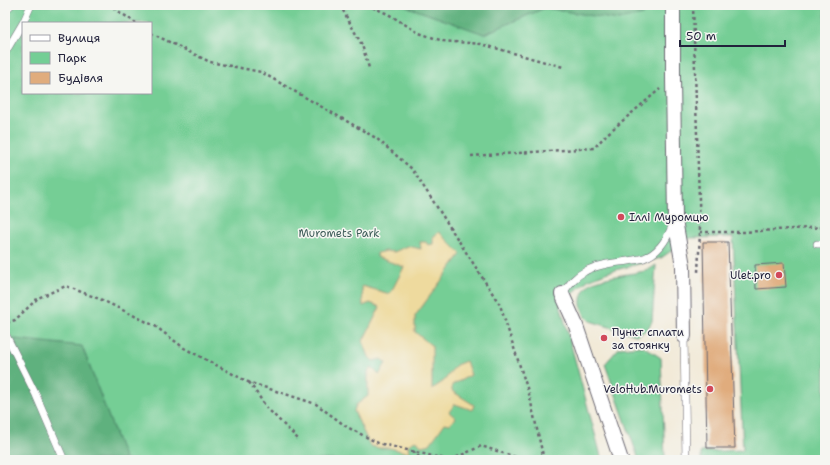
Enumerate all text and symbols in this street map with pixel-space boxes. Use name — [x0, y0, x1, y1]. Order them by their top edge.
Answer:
legend — [22, 22, 152, 94]
scale bar — [680, 22, 785, 48]
text: 50 m — [686, 28, 716, 44]
text: Вулиця — [58, 30, 100, 46]
text: Парк — [58, 50, 87, 66]
text: Будівля — [58, 70, 103, 86]
place label: Іллі Муромцю — [629, 210, 709, 225]
marker: Іллі Муромцю — [616, 212, 626, 222]
park label: Muromets Park — [298, 226, 380, 241]
place label: Ulet.pro — [730, 268, 771, 283]
marker: Ulet.pro — [774, 270, 784, 280]
place label: Пункт сплати за стоянку — [612, 325, 684, 353]
marker: Пункт сплати за стоянку — [599, 333, 609, 343]
place label: VeloHub.Muromets — [603, 382, 702, 397]
marker: VeloHub.Muromets — [705, 384, 715, 394]

